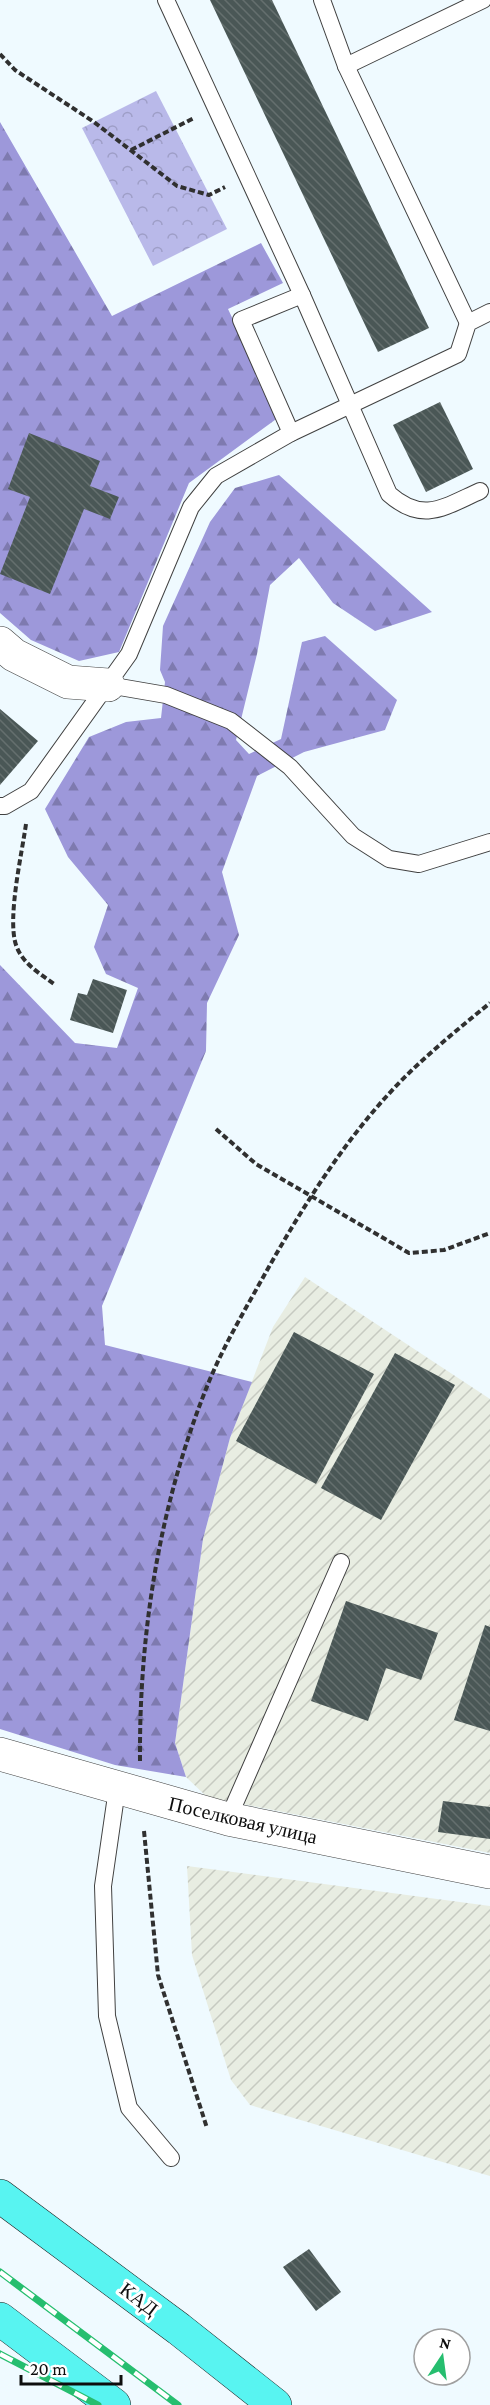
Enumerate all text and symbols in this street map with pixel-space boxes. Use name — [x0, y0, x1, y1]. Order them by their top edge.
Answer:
street label: Поселковая улица — [166, 1792, 320, 1849]
street label: КАД — [115, 2278, 162, 2321]
north arrow — [412, 2327, 472, 2387]
text: N — [438, 2333, 453, 2352]
scale bar — [21, 2348, 122, 2386]
text: 20 m — [30, 2359, 67, 2379]

